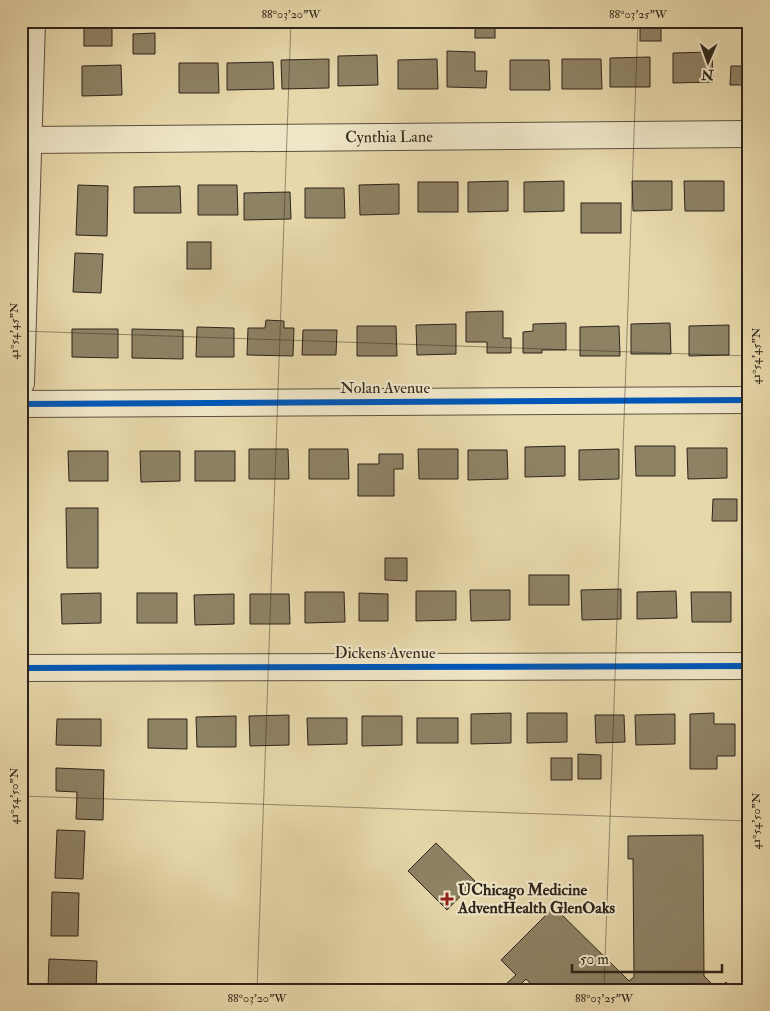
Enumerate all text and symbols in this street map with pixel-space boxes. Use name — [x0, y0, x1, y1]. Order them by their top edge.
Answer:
text: 88°03'20"W — [261, 7, 321, 22]
text: 88°03'25"W — [609, 7, 668, 22]
north arrow — [682, 38, 732, 88]
text: N — [701, 66, 715, 83]
street label: Cynthia Lane — [345, 127, 433, 147]
text: 41°54'45"N — [7, 302, 22, 360]
text: 41°54'45"N — [749, 327, 764, 385]
street label: Nolan Avenue — [340, 378, 430, 398]
street label: Dickens Avenue — [334, 643, 436, 663]
text: 41°54'50"N — [7, 767, 22, 824]
text: 41°54'50"N — [749, 792, 764, 849]
place label: UChicago Medicine AdventHealth GlenOaks — [457, 880, 615, 918]
marker: UChicago Medicine AdventHealth GlenOaks — [440, 892, 454, 906]
scale bar — [572, 941, 722, 973]
text: 50 m — [580, 950, 609, 969]
text: 88°03'20"W — [227, 991, 287, 1006]
text: 88°03'25"W — [575, 991, 634, 1006]

